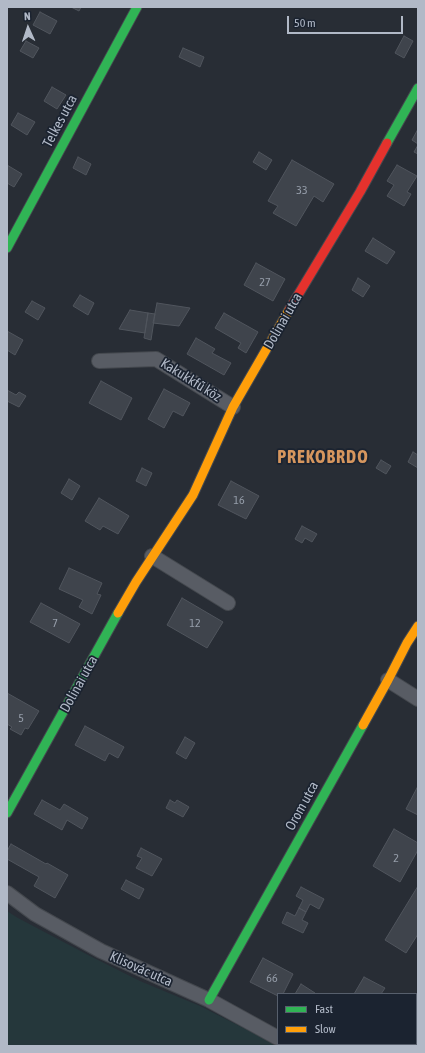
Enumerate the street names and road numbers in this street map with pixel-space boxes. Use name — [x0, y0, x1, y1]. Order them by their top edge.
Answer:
street label: Telkes utca — [39, 92, 81, 150]
street label: Dolinai utca — [260, 290, 306, 352]
street label: Kakukkfű köz — [158, 355, 224, 405]
street label: Dolinai utca — [57, 653, 101, 715]
street label: Orom utca — [282, 779, 322, 833]
street label: Klisovác utca — [107, 948, 175, 990]

